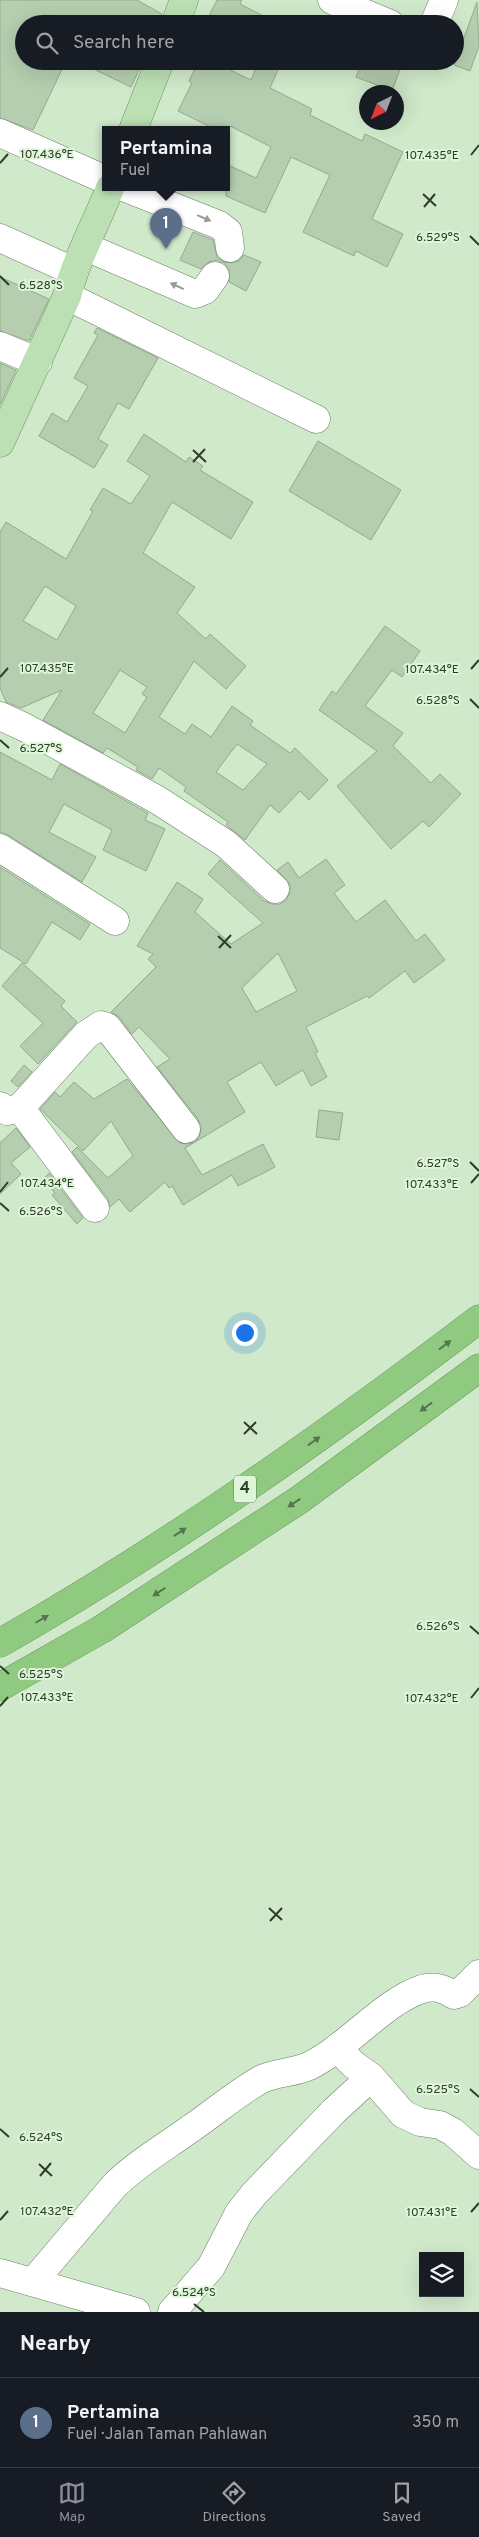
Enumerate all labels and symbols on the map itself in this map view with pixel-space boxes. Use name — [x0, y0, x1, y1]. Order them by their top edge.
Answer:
north arrow — [359, 85, 404, 130]
text: 107.436°E — [20, 147, 74, 163]
text: 107.435°E — [405, 148, 459, 164]
pin: 1 — [150, 208, 182, 249]
one-way arrow — [197, 215, 211, 223]
text: 6.529°S — [416, 230, 460, 246]
text: 6.528°S — [19, 278, 63, 294]
one-way arrow — [169, 282, 184, 290]
text: 107.435°E — [20, 661, 74, 677]
text: 107.434°E — [405, 662, 459, 678]
text: 6.528°S — [416, 693, 460, 709]
text: 6.527°S — [20, 741, 62, 757]
text: 6.527°S — [417, 1156, 459, 1172]
text: 107.434°E — [20, 1176, 74, 1192]
text: 107.433°E — [405, 1177, 459, 1193]
text: 6.526°S — [19, 1204, 63, 1220]
your location — [232, 1320, 258, 1346]
one-way arrow — [438, 1340, 452, 1350]
one-way arrow — [419, 1402, 433, 1412]
one-way arrow — [307, 1436, 321, 1446]
road number: 4 — [234, 1476, 256, 1502]
one-way arrow — [288, 1498, 301, 1508]
one-way arrow — [173, 1527, 186, 1537]
one-way arrow — [152, 1587, 165, 1597]
one-way arrow — [36, 1614, 49, 1623]
text: 6.526°S — [416, 1619, 460, 1635]
text: 6.525°S — [19, 1667, 63, 1683]
text: 107.433°E — [20, 1690, 74, 1706]
text: 107.432°E — [405, 1691, 459, 1707]
text: 6.525°S — [416, 2082, 460, 2098]
text: 6.524°S — [19, 2130, 63, 2146]
text: 107.432°E — [20, 2204, 74, 2220]
text: 107.431°E — [407, 2205, 457, 2221]
text: 6.524°S — [172, 2285, 216, 2301]

